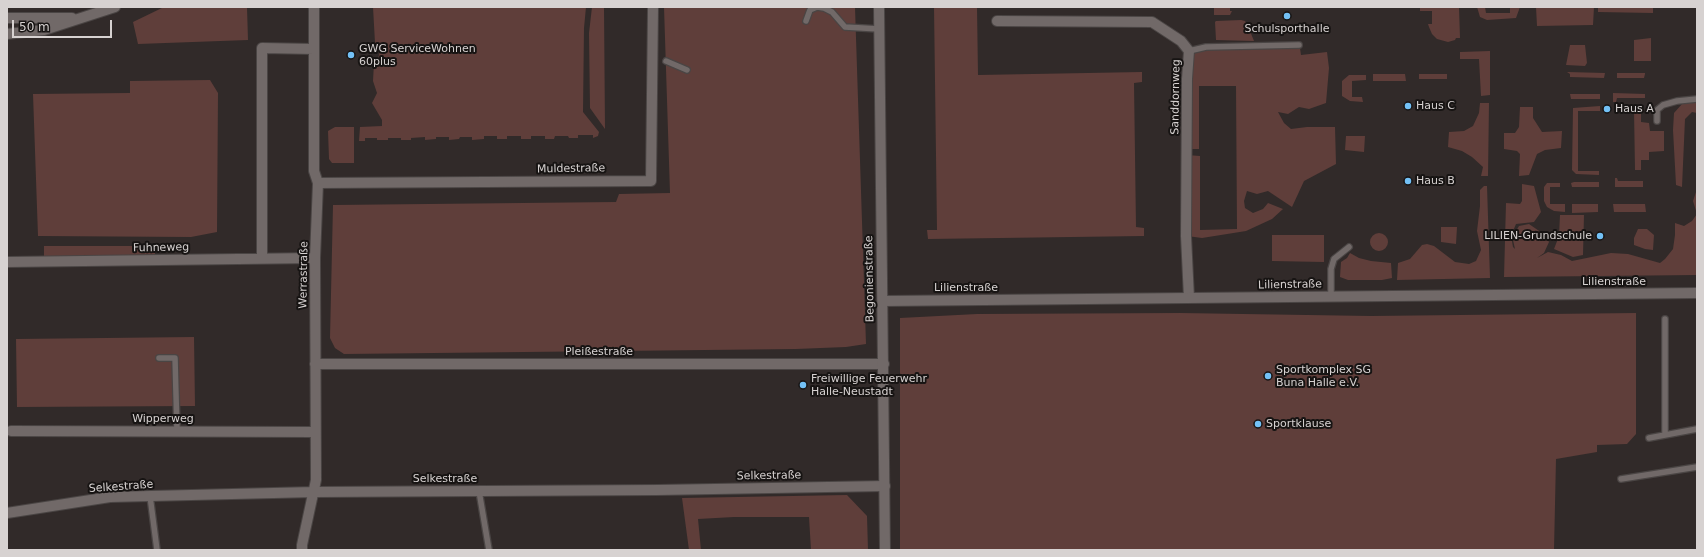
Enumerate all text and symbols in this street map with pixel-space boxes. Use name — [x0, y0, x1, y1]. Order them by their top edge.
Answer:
marker: Schulsporthalle — [1282, 11, 1292, 21]
scale bar — [14, 12, 114, 38]
text: 50 m — [19, 20, 50, 34]
place label: Schulsporthalle — [1245, 22, 1329, 36]
place label: GWG ServiceWohnen 60plus — [359, 42, 476, 68]
marker: GWG ServiceWohnen 60plus — [346, 50, 356, 60]
street label: Sanddornweg — [1169, 59, 1183, 135]
place label: Haus C — [1416, 99, 1455, 113]
marker: Haus C — [1403, 101, 1413, 111]
place label: Haus A — [1615, 102, 1654, 116]
marker: Haus A — [1602, 104, 1612, 114]
street label: Muldestraße — [537, 162, 605, 176]
place label: Haus B — [1416, 174, 1455, 188]
marker: Haus B — [1403, 176, 1413, 186]
place label: LILIEN-Grundschule — [1484, 229, 1592, 243]
marker: LILIEN-Grundschule — [1595, 231, 1605, 241]
street label: Begonienstraße — [863, 235, 877, 323]
street label: Fuhneweg — [133, 241, 189, 255]
street label: Werrastraße — [297, 241, 311, 309]
street label: Lilienstraße — [1582, 275, 1646, 289]
street label: Lilienstraße — [1258, 278, 1322, 292]
street label: Lilienstraße — [934, 281, 998, 295]
street label: Pleißestraße — [565, 345, 633, 359]
place label: Sportkomplex SG Buna Halle e.V. — [1276, 363, 1371, 389]
marker: Sportkomplex SG Buna Halle e.V. — [1263, 371, 1273, 381]
place label: Freiwillige Feuerwehr Halle-Neustadt — [811, 372, 927, 398]
marker: Freiwillige Feuerwehr Halle-Neustadt — [798, 380, 808, 390]
street label: Wipperweg — [132, 412, 194, 426]
place label: Sportklause — [1266, 417, 1331, 431]
marker: Sportklause — [1253, 419, 1263, 429]
street label: Selkestraße — [737, 469, 801, 483]
street label: Selkestraße — [413, 472, 477, 486]
street label: Selkestraße — [88, 478, 154, 496]

